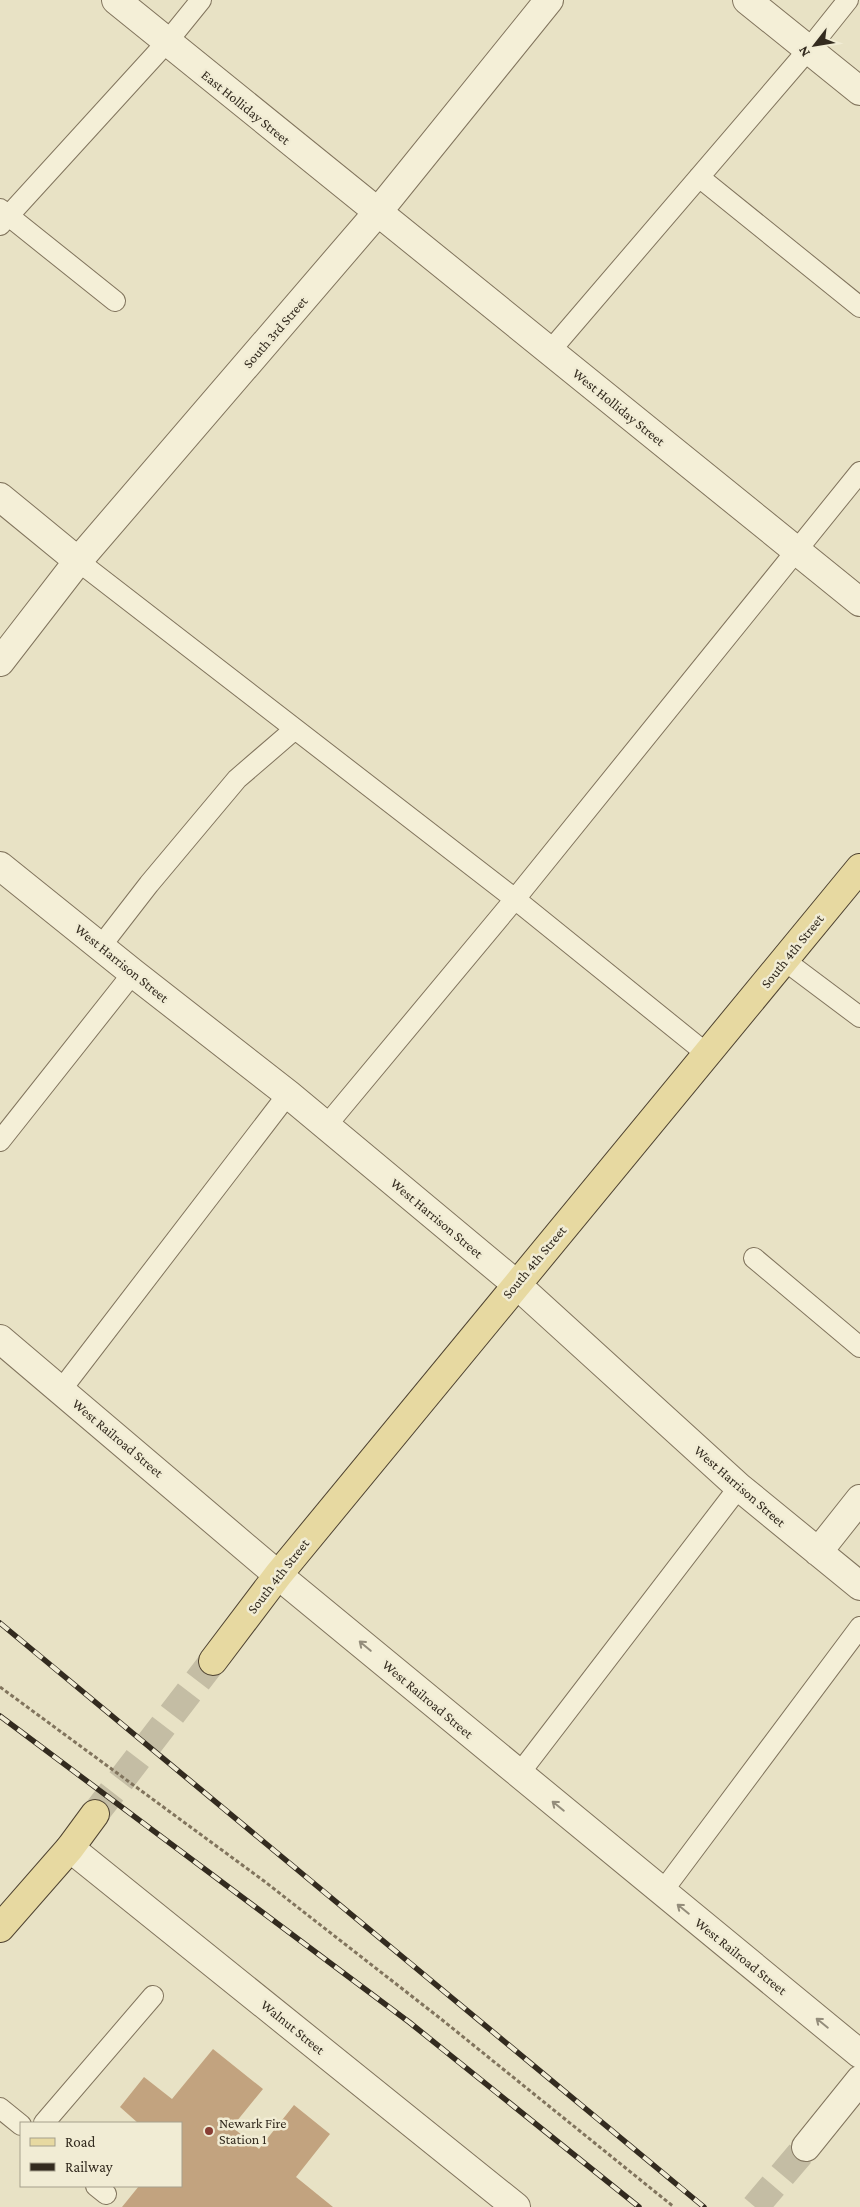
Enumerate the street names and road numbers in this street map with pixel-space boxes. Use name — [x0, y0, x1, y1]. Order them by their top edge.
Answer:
street label: East Holliday Street — [198, 66, 294, 148]
street label: South 3rd Street — [240, 293, 311, 371]
street label: West Holliday Street — [570, 365, 669, 449]
street label: South 4th Street — [757, 911, 827, 991]
street label: West Harrison Street — [72, 920, 172, 1006]
street label: West Harrison Street — [387, 1175, 487, 1262]
street label: South 4th Street — [499, 1222, 569, 1302]
street label: West Railroad Street — [69, 1395, 167, 1481]
street label: West Harrison Street — [691, 1442, 789, 1530]
street label: South 4th Street — [244, 1535, 312, 1617]
street label: West Railroad Street — [379, 1656, 477, 1742]
street label: West Railroad Street — [692, 1914, 790, 1998]
street label: Walnut Street — [258, 1996, 328, 2058]

